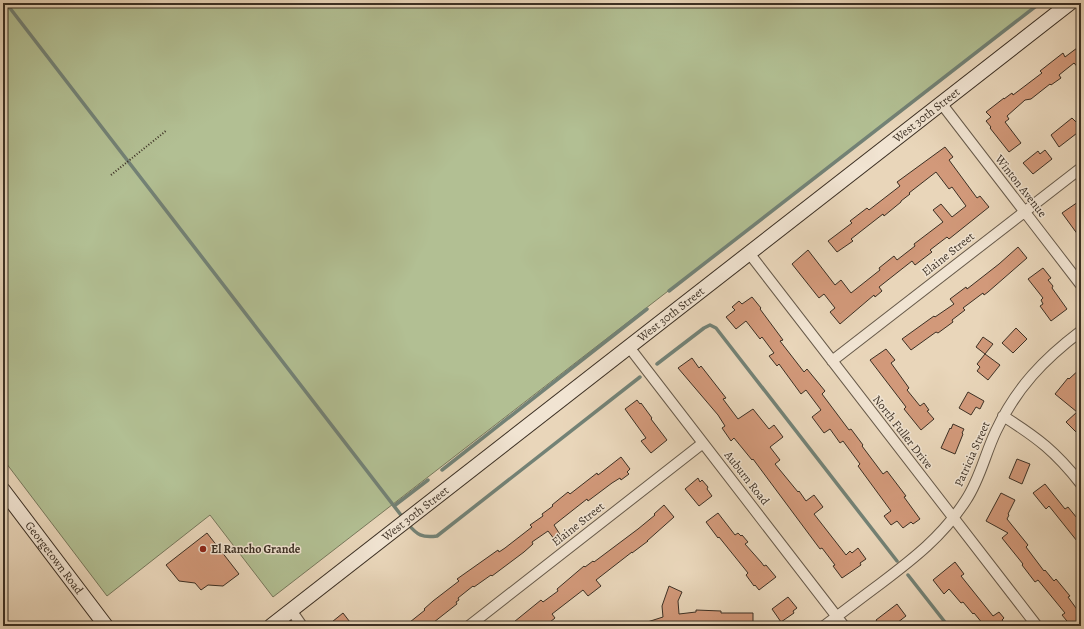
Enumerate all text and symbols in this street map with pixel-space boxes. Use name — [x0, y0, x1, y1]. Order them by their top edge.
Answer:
street label: West 30th Street — [889, 84, 963, 147]
street label: Winton Avenue — [991, 151, 1050, 221]
street label: Elaine Street — [918, 228, 978, 280]
street label: West 30th Street — [633, 283, 708, 346]
street label: North Fuller Drive — [869, 392, 937, 472]
street label: Patricia Street — [950, 419, 994, 489]
street label: Auburn Road — [720, 447, 773, 509]
street label: West 30th Street — [378, 482, 452, 545]
street label: Elaine Street — [548, 498, 608, 550]
street label: Georgetown Road — [22, 518, 87, 598]
place label: El Rancho Grande — [211, 541, 301, 557]
marker: El Rancho Grande — [198, 544, 208, 554]

